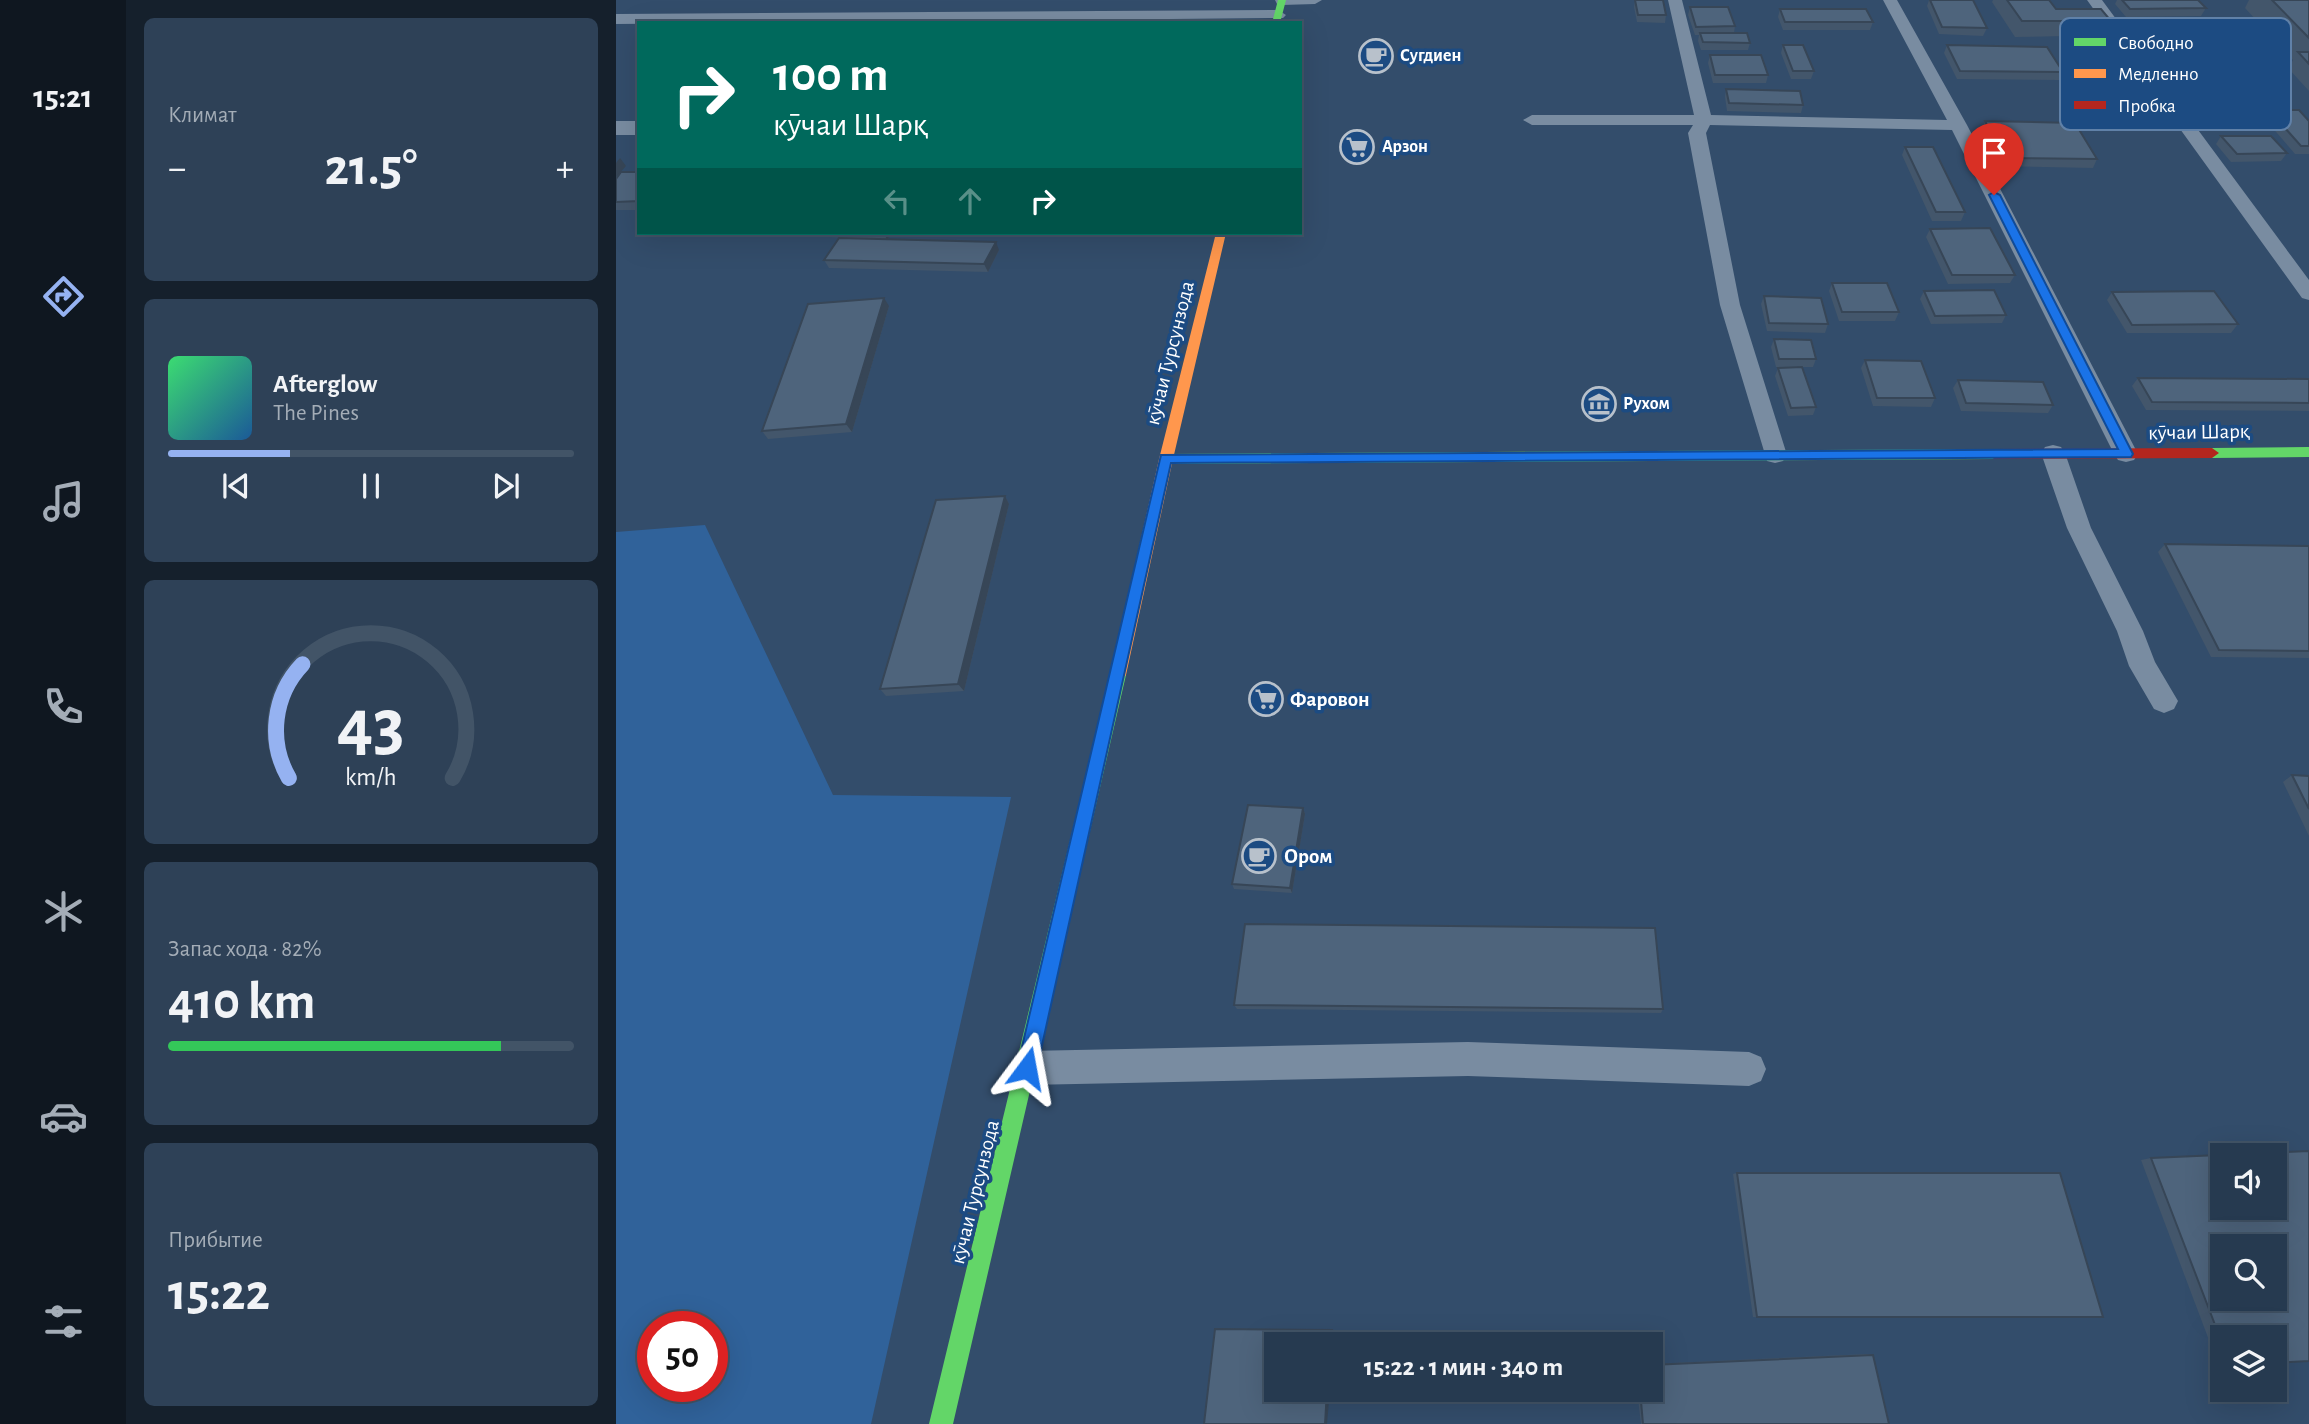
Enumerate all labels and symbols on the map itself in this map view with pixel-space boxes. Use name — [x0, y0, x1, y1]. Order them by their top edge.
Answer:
legend — [2060, 18, 2291, 130]
text: Свободно — [2118, 34, 2194, 53]
cafe icon: Сугдиен — [1357, 37, 1395, 75]
place label: Сугдиен — [1400, 47, 1461, 65]
text: Медленно — [2118, 65, 2198, 84]
text: Пробка — [2118, 97, 2176, 116]
pin — [1964, 123, 2024, 195]
supermarket icon: Арзон — [1338, 128, 1376, 166]
place label: Арзон — [1382, 138, 1428, 156]
street label: кӯчаи Турсунзода — [1142, 278, 1198, 427]
museum icon: Рухом — [1580, 385, 1618, 423]
place label: Рухом — [1623, 395, 1670, 413]
street label: кӯчаи Шарқ — [2148, 421, 2251, 443]
supermarket icon: Фаровон — [1247, 680, 1285, 718]
place label: Фаровон — [1290, 689, 1370, 710]
cafe icon: Ором — [1240, 837, 1278, 875]
place label: Ором — [1284, 846, 1332, 867]
position arrow — [990, 1031, 1064, 1105]
street label: кӯчаи Турсунзода — [947, 1117, 1003, 1266]
speed limit sign: 50 — [637, 1311, 728, 1402]

